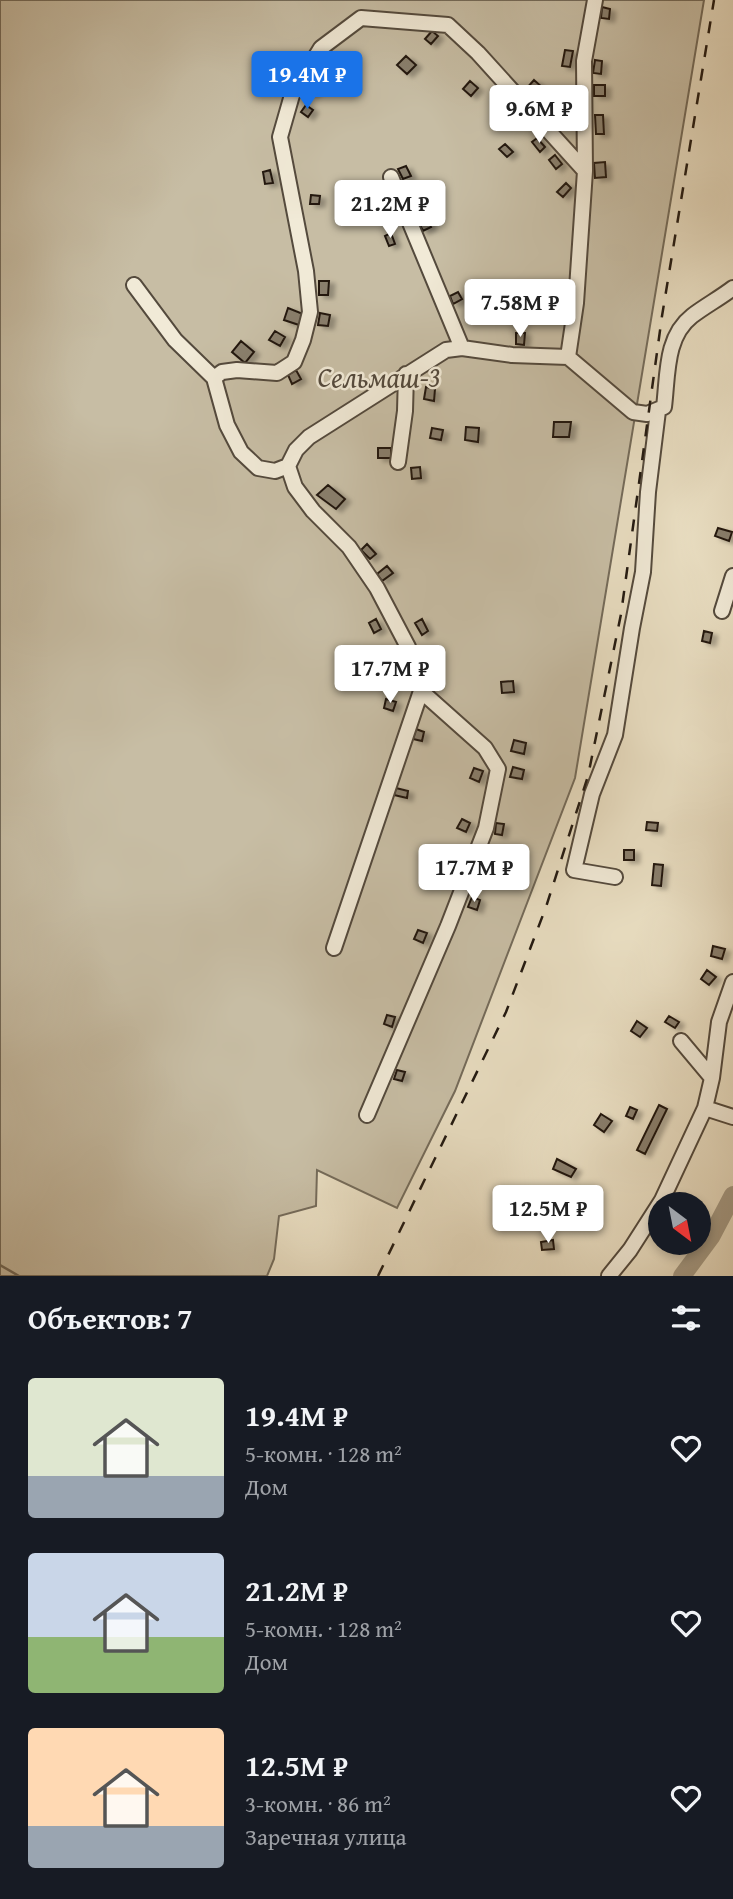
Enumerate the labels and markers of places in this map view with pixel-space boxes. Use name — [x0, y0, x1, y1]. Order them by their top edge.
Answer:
pin: 19.4M ₽ — [242, 52, 372, 111]
pin: 9.6M ₽ — [482, 86, 596, 145]
pin: 21.2M ₽ — [325, 180, 455, 240]
pin: 7.58M ₽ — [455, 280, 585, 339]
pin: 17.7M ₽ — [325, 646, 455, 705]
pin: 17.7M ₽ — [409, 844, 539, 904]
pin: 12.5M ₽ — [483, 1186, 613, 1245]

